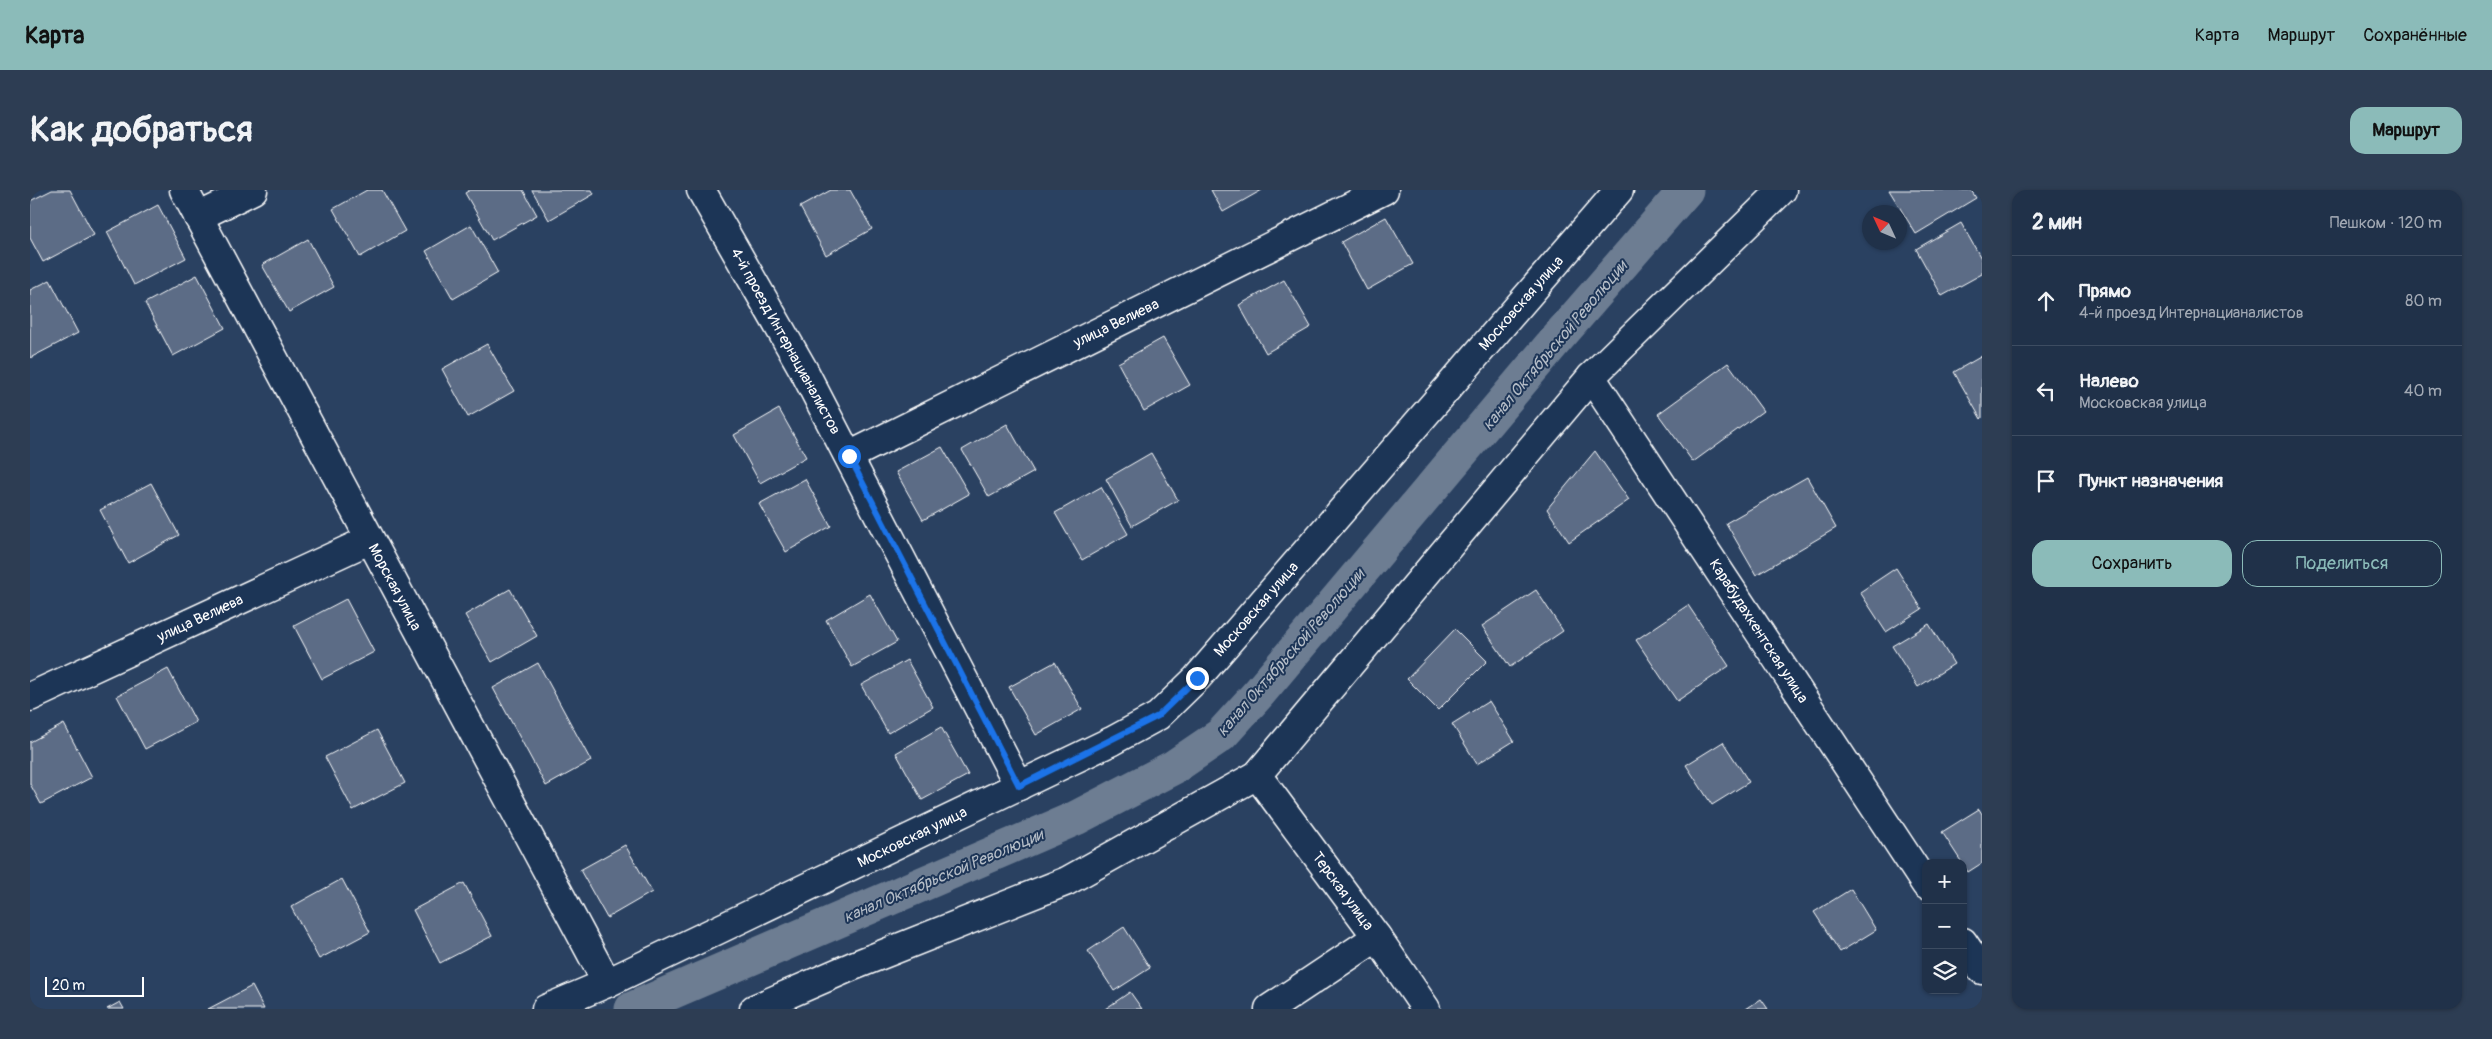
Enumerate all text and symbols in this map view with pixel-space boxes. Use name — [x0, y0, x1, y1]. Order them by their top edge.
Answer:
text: Карта — [25, 21, 84, 50]
text: Карта — [2195, 24, 2239, 47]
text: Маршрут — [2267, 24, 2335, 47]
text: Сохранённые — [2363, 24, 2467, 47]
button: Маршрут — [2350, 107, 2462, 154]
text: Как добраться — [30, 108, 253, 152]
north arrow — [1862, 205, 1907, 250]
text: 2 мин — [2032, 209, 2082, 236]
text: Пешком · 120 m — [2330, 213, 2442, 233]
street label: 4-й проезд Интернацианалистов — [726, 245, 845, 438]
street label: Московская улица — [1475, 252, 1568, 355]
water label: канал Октябрьской Революции — [1478, 256, 1633, 434]
text: Прямо — [2079, 279, 2131, 303]
icon: ahead — [2032, 287, 2060, 315]
text: 80 m — [2405, 291, 2442, 311]
street label: улица Велиева — [1069, 295, 1162, 353]
text: 4-й проезд Интернацианалистов — [2079, 303, 2304, 323]
text: Налево — [2079, 369, 2139, 393]
icon: left — [2032, 377, 2060, 405]
text: 40 m — [2404, 381, 2442, 401]
text: Московская улица — [2079, 393, 2207, 413]
route start — [838, 445, 861, 468]
icon: arrive — [2032, 467, 2060, 495]
text: Пункт назначения — [2079, 469, 2223, 493]
street label: Морская улица — [364, 540, 425, 634]
button: Сохранить — [2032, 540, 2232, 587]
button: Поделиться — [2242, 540, 2442, 587]
street label: Карабудахкентская улица — [1705, 556, 1812, 707]
street label: Московская улица — [1210, 558, 1303, 661]
water label: канал Октябрьской Революции — [1213, 564, 1370, 740]
street label: улица Велиева — [153, 590, 246, 647]
route end — [1186, 667, 1209, 690]
street label: Московская улица — [854, 803, 970, 872]
water label: канал Октябрьской Революции — [841, 824, 1048, 927]
street label: Терская улица — [1308, 848, 1378, 934]
map controls — [1922, 859, 1967, 994]
button: + — [1922, 859, 1967, 904]
button: − — [1922, 904, 1967, 949]
button: layers — [1922, 949, 1967, 994]
scale bar — [45, 974, 144, 997]
text: 20 m — [52, 977, 85, 994]

